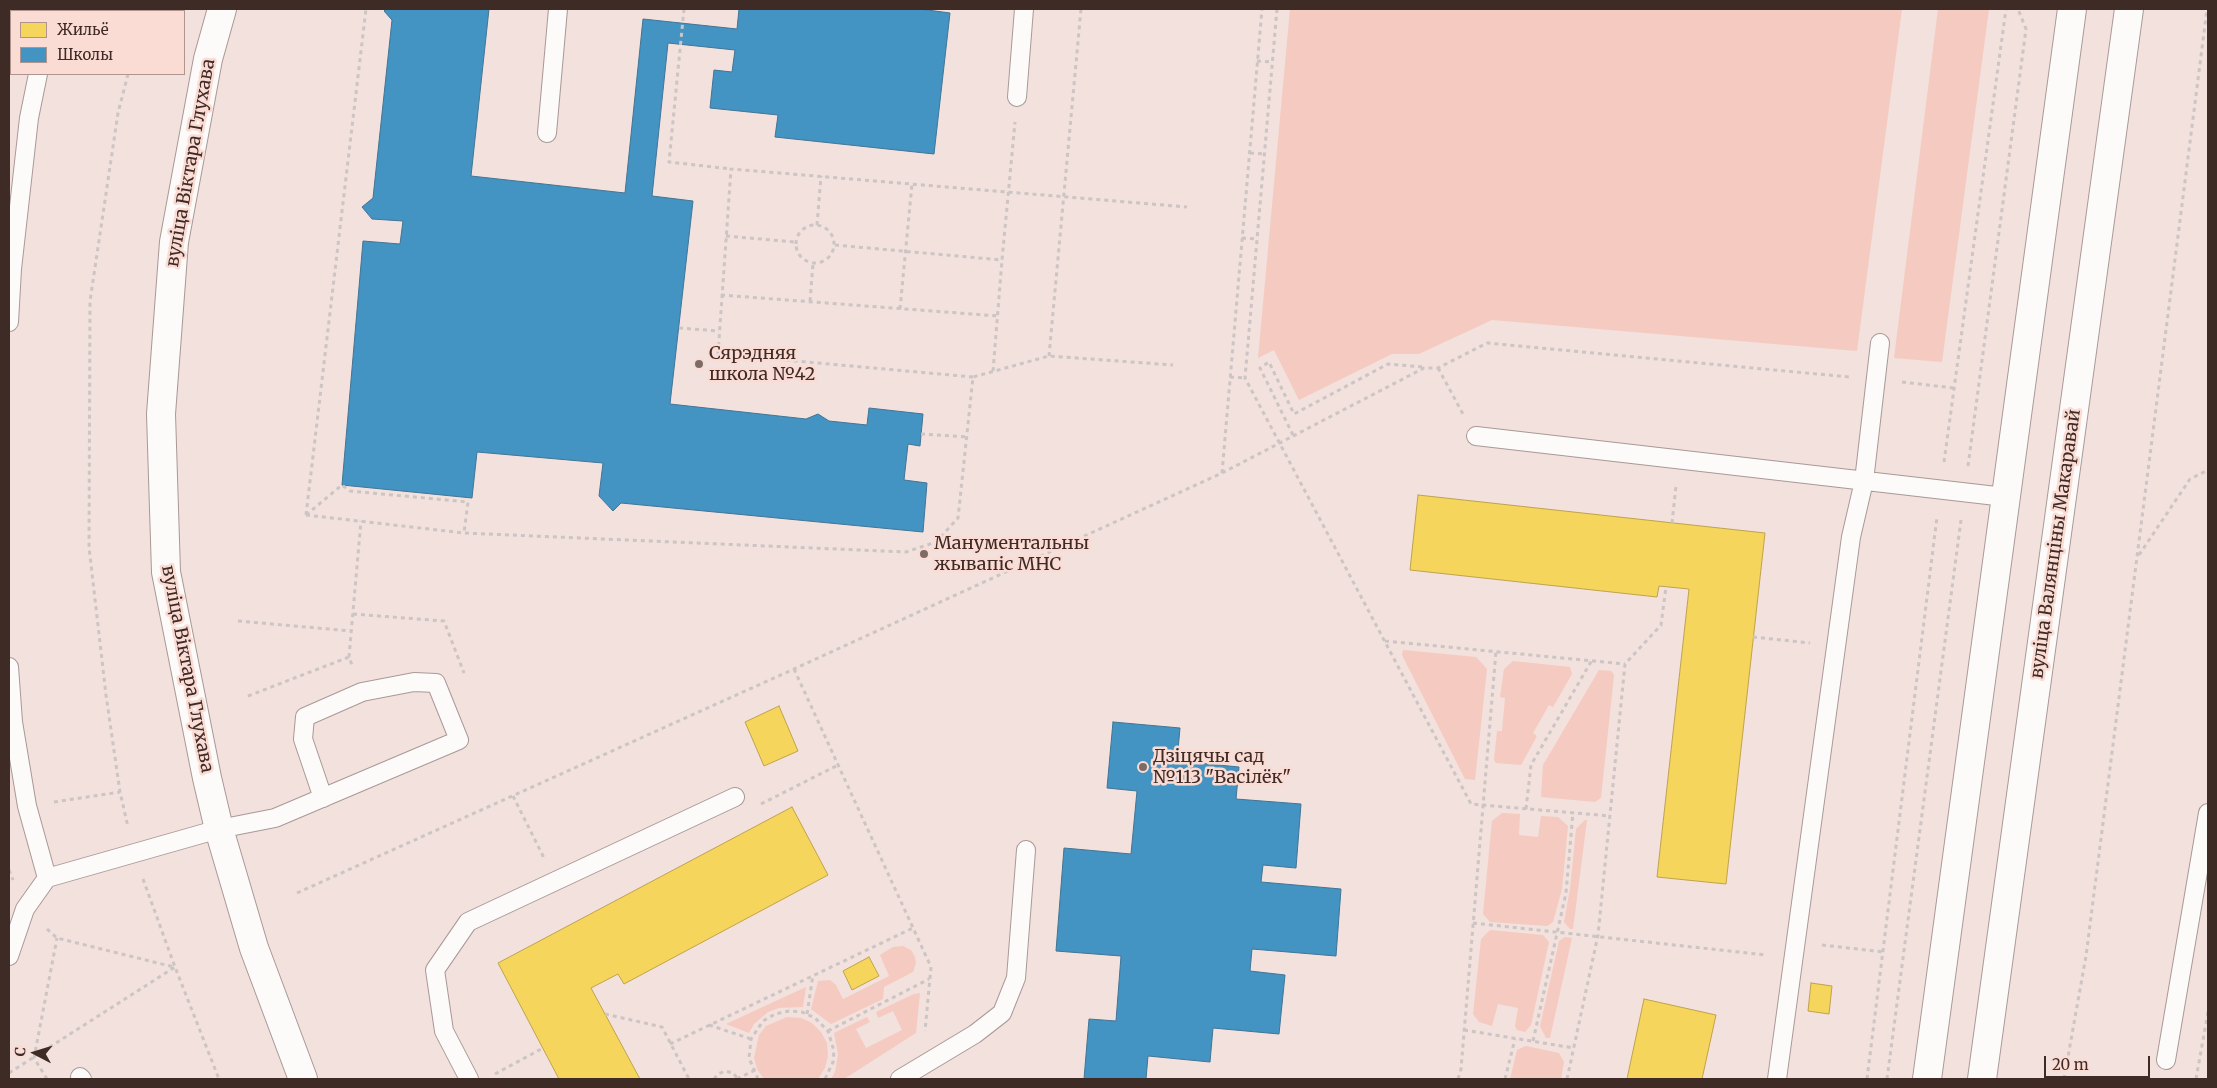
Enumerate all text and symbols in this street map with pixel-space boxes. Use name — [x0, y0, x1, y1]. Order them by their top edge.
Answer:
legend — [10, 10, 185, 75]
text: Жильё — [57, 20, 109, 39]
text: Школы — [57, 45, 113, 64]
street label: вуліца Віктара Глухава — [162, 57, 220, 269]
place label: Сярэдняя школа №42 — [709, 343, 815, 386]
marker: Сярэдняя школа №42 — [693, 358, 705, 370]
street label: вуліца Валянціны Макаравай — [2026, 408, 2086, 680]
place label: Манументальны жывапіс МНС — [934, 533, 1089, 576]
marker: Манументальны жывапіс МНС — [918, 548, 930, 560]
street label: вуліца Віктара Глухава — [156, 564, 218, 774]
place label: Дзіцячы сад №113 "Васілёк" — [1153, 746, 1291, 789]
marker: Дзіцячы сад №113 "Васілёк" — [1137, 761, 1149, 773]
north arrow — [10, 1028, 60, 1078]
text: С — [11, 1046, 29, 1057]
scale bar — [2047, 1046, 2153, 1078]
text: 20 m — [2052, 1055, 2089, 1074]

